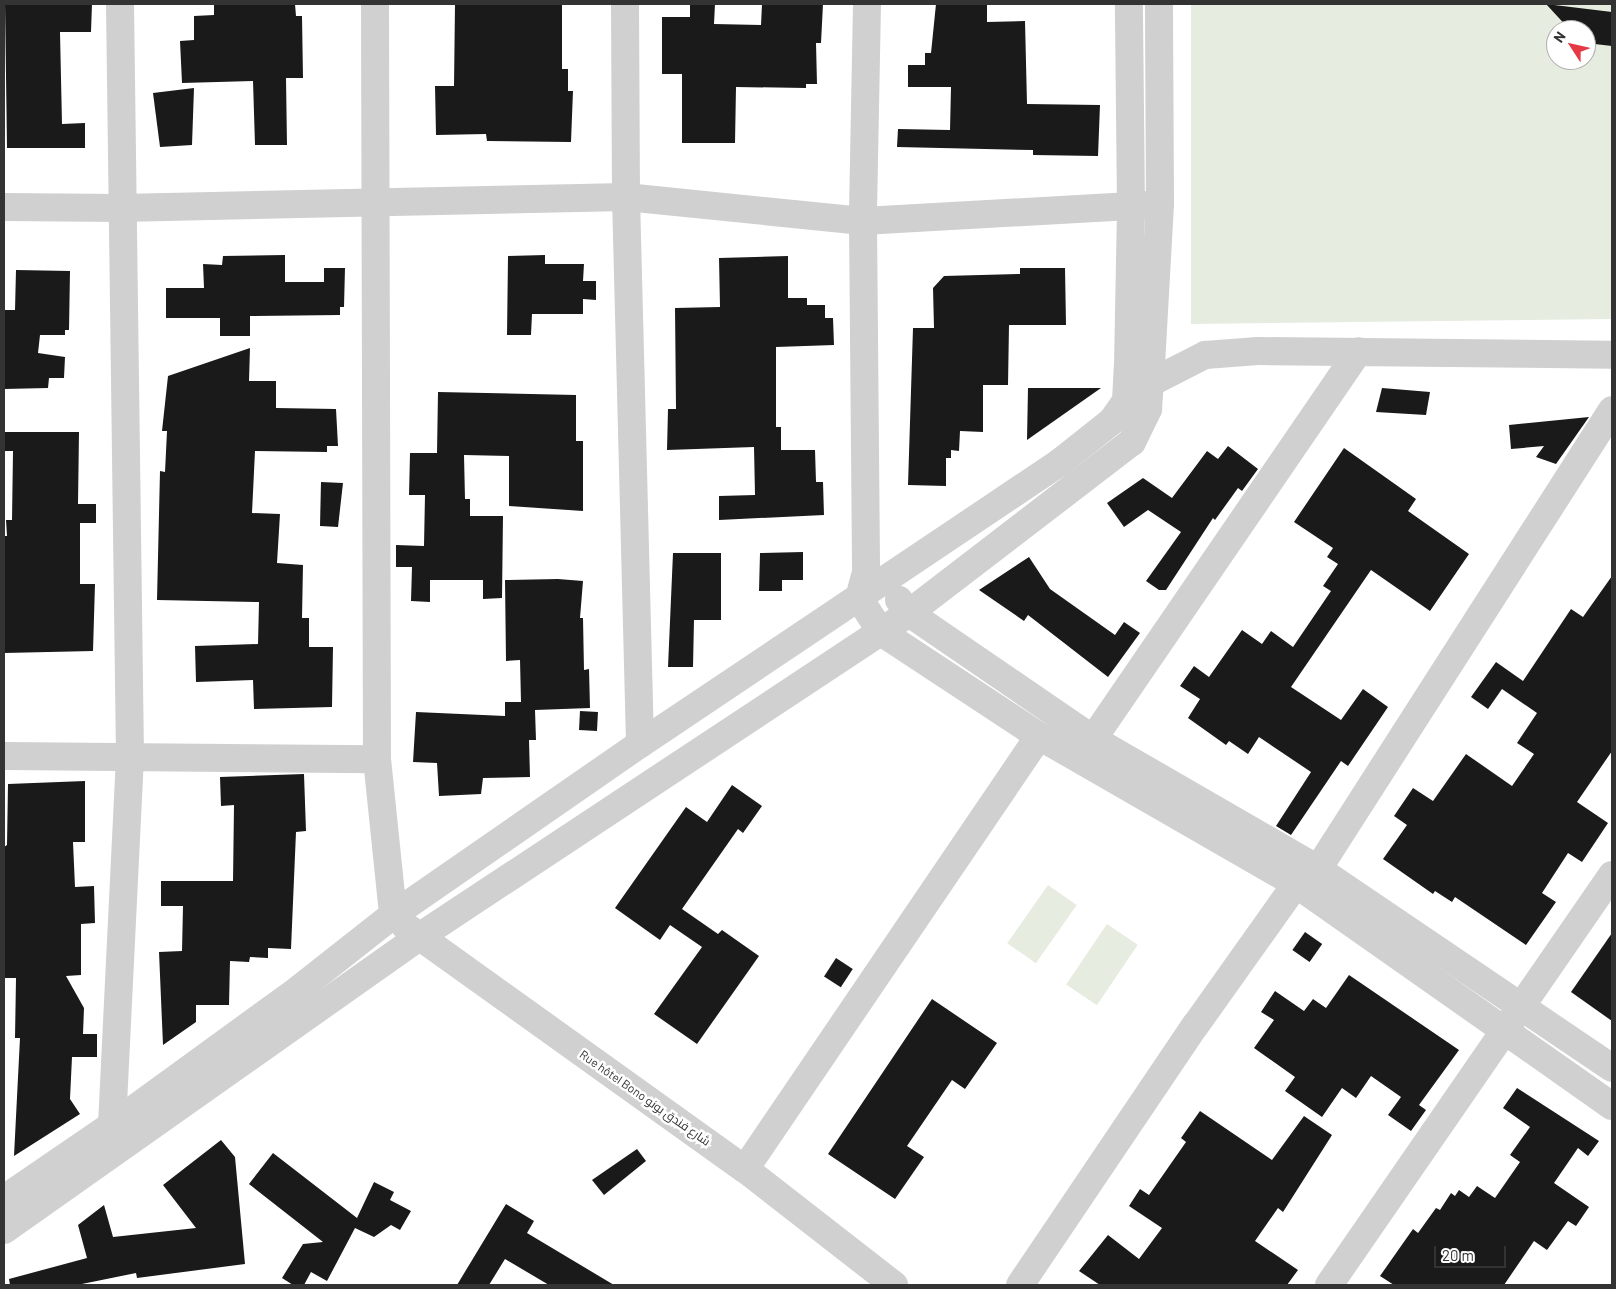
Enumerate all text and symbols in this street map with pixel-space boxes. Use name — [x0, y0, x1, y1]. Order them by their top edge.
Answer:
north arrow — [1546, 20, 1596, 70]
text: N — [1549, 28, 1569, 45]
street label: Rue hôtel Bono شارع فندق بونو — [577, 1047, 713, 1149]
scale bar — [1436, 1236, 1508, 1268]
text: 20 m — [1442, 1246, 1474, 1264]

